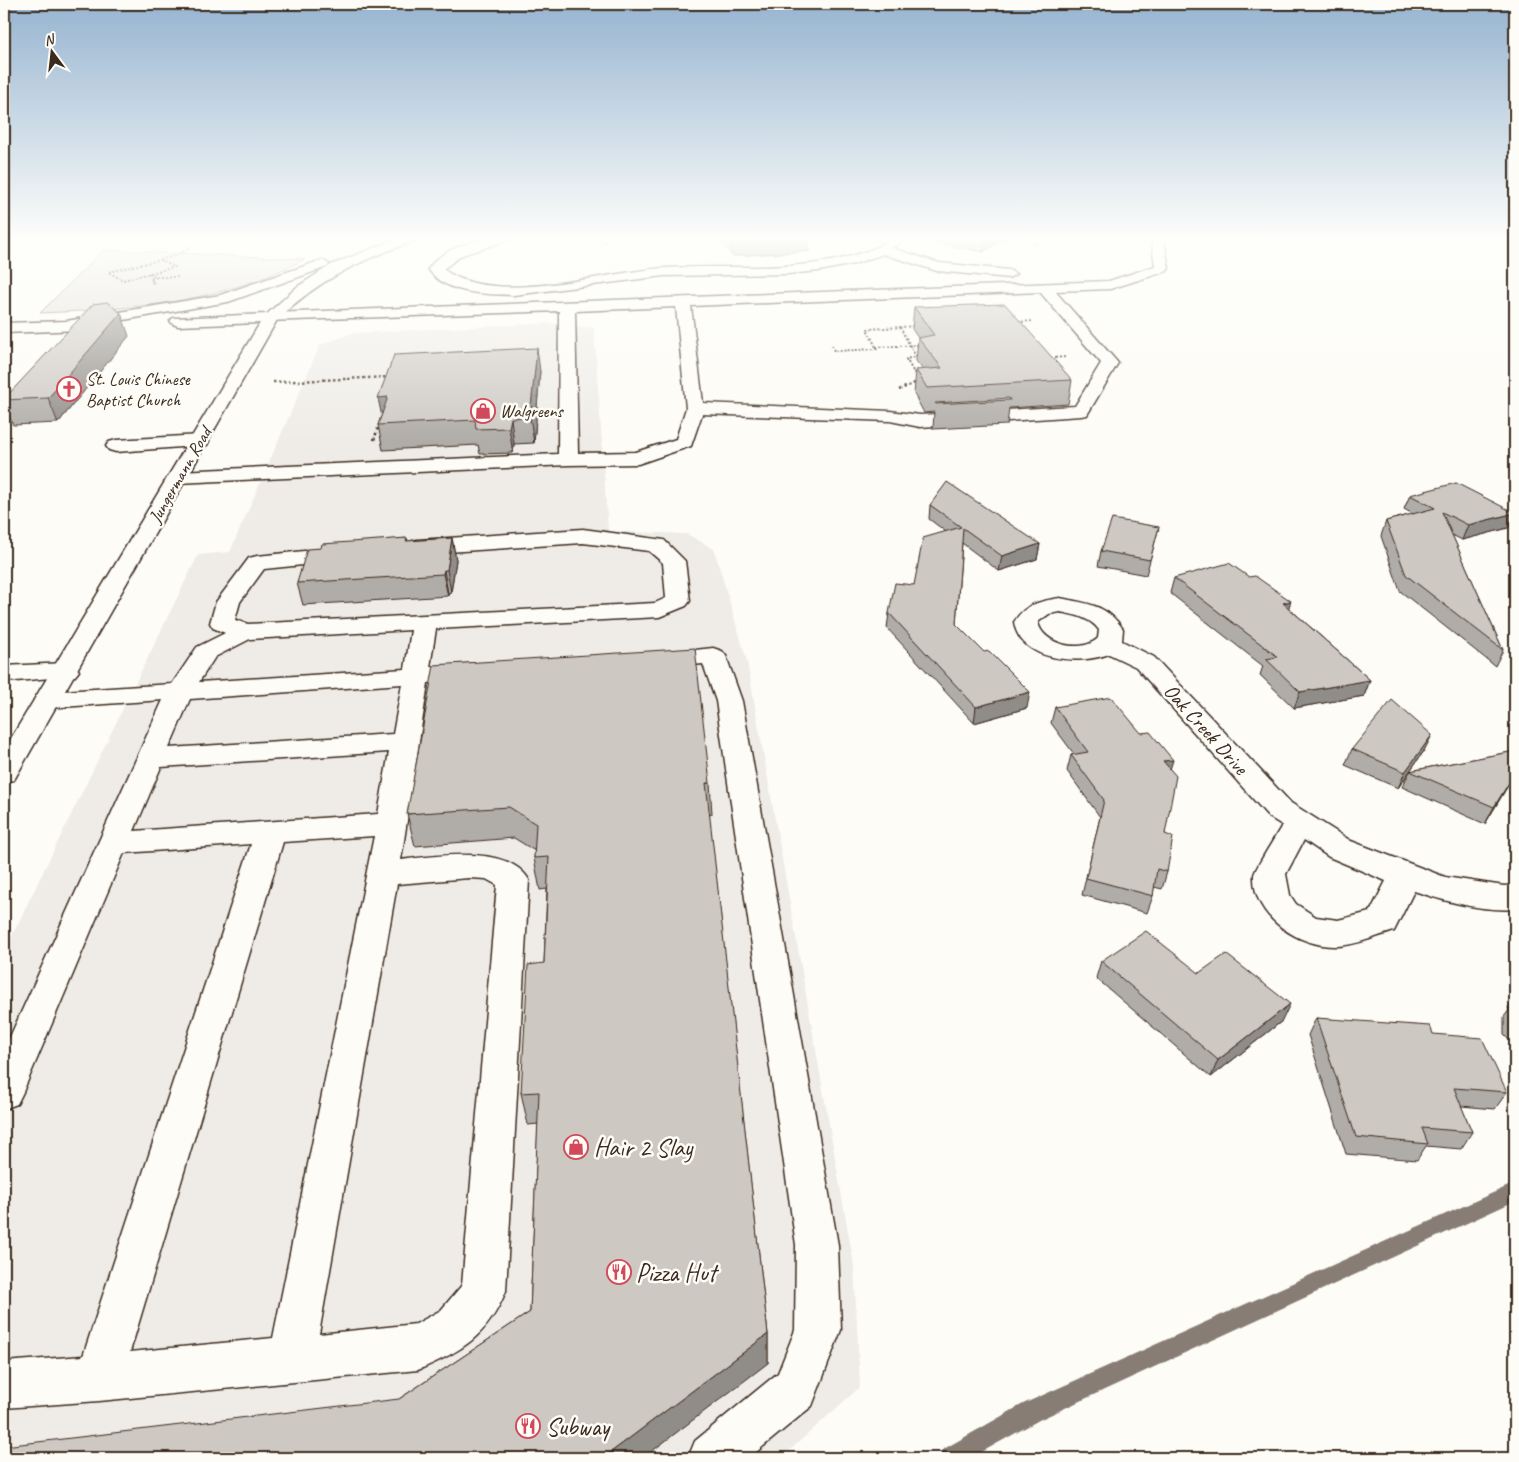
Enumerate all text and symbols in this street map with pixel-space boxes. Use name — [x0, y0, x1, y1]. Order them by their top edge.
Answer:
north arrow — [28, 28, 78, 78]
text: N — [42, 30, 57, 49]
place label: St. Louis Chinese Baptist Church — [86, 368, 191, 411]
church icon: St. Louis Chinese Baptist Church — [56, 376, 82, 402]
shop icon: Walgreens — [470, 398, 496, 424]
place label: Walgreens — [500, 400, 565, 422]
street label: Jungermann Road — [143, 421, 218, 528]
street label: Oak Creek Drive — [1158, 678, 1254, 781]
place label: Hair 2 Slay — [594, 1132, 694, 1164]
shop icon: Hair 2 Slay — [563, 1134, 589, 1160]
place label: Pizza Hut — [636, 1257, 720, 1289]
restaurant icon: Pizza Hut — [606, 1259, 632, 1285]
place label: Subway — [546, 1411, 611, 1443]
restaurant icon: Subway — [515, 1413, 541, 1439]

